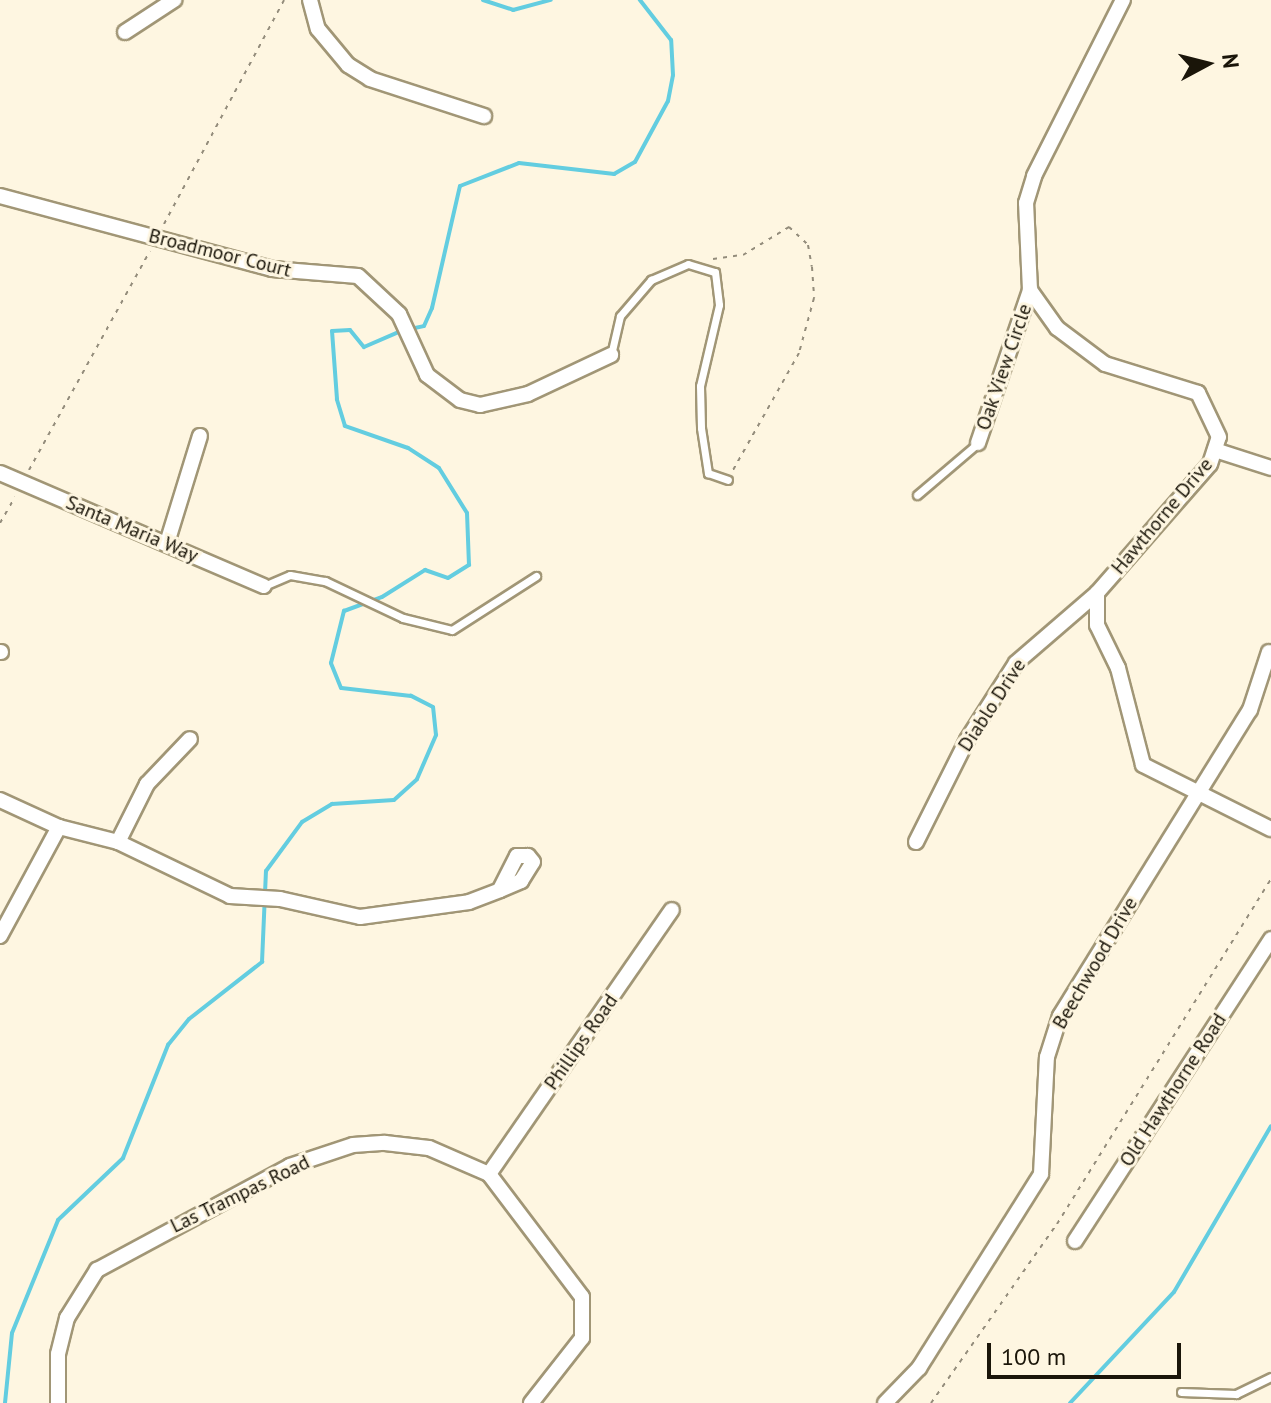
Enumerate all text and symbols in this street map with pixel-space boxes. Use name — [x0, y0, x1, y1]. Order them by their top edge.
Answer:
north arrow — [1167, 24, 1247, 104]
text: N — [1216, 52, 1246, 70]
street label: Broadmoor Court — [146, 224, 294, 282]
street label: Oak View Circle — [971, 300, 1037, 434]
street label: Hawthorne Drive — [1106, 453, 1218, 579]
street label: Santa Maria Way — [62, 490, 202, 568]
street label: Diablo Drive — [953, 654, 1031, 756]
street label: Beechwood Drive — [1048, 893, 1142, 1033]
street label: Phillips Road — [539, 989, 623, 1095]
street label: Old Hawthorne Road — [1115, 1009, 1231, 1171]
street label: Las Trampas Road — [166, 1150, 314, 1238]
scale bar — [991, 1327, 1185, 1377]
text: 100 m — [1001, 1341, 1066, 1372]

